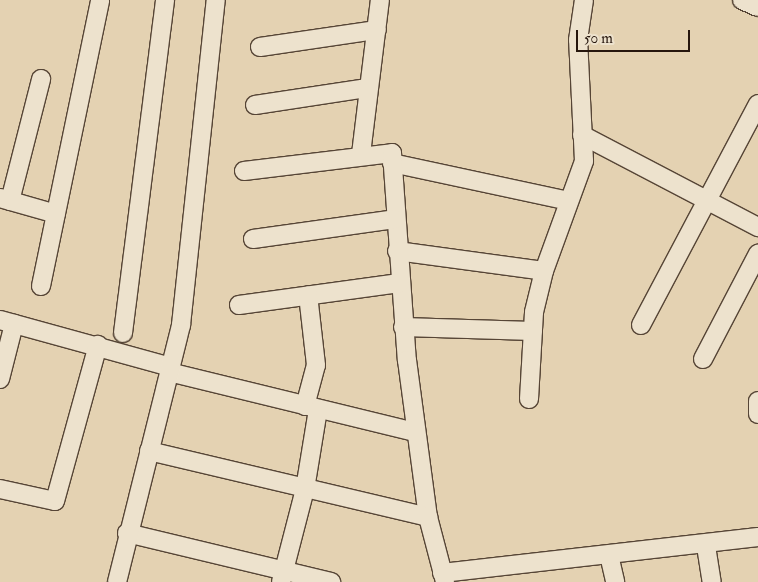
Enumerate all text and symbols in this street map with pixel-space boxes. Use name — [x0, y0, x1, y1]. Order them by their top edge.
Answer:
scale bar — [578, 20, 692, 52]
text: 50 m — [584, 29, 613, 48]

